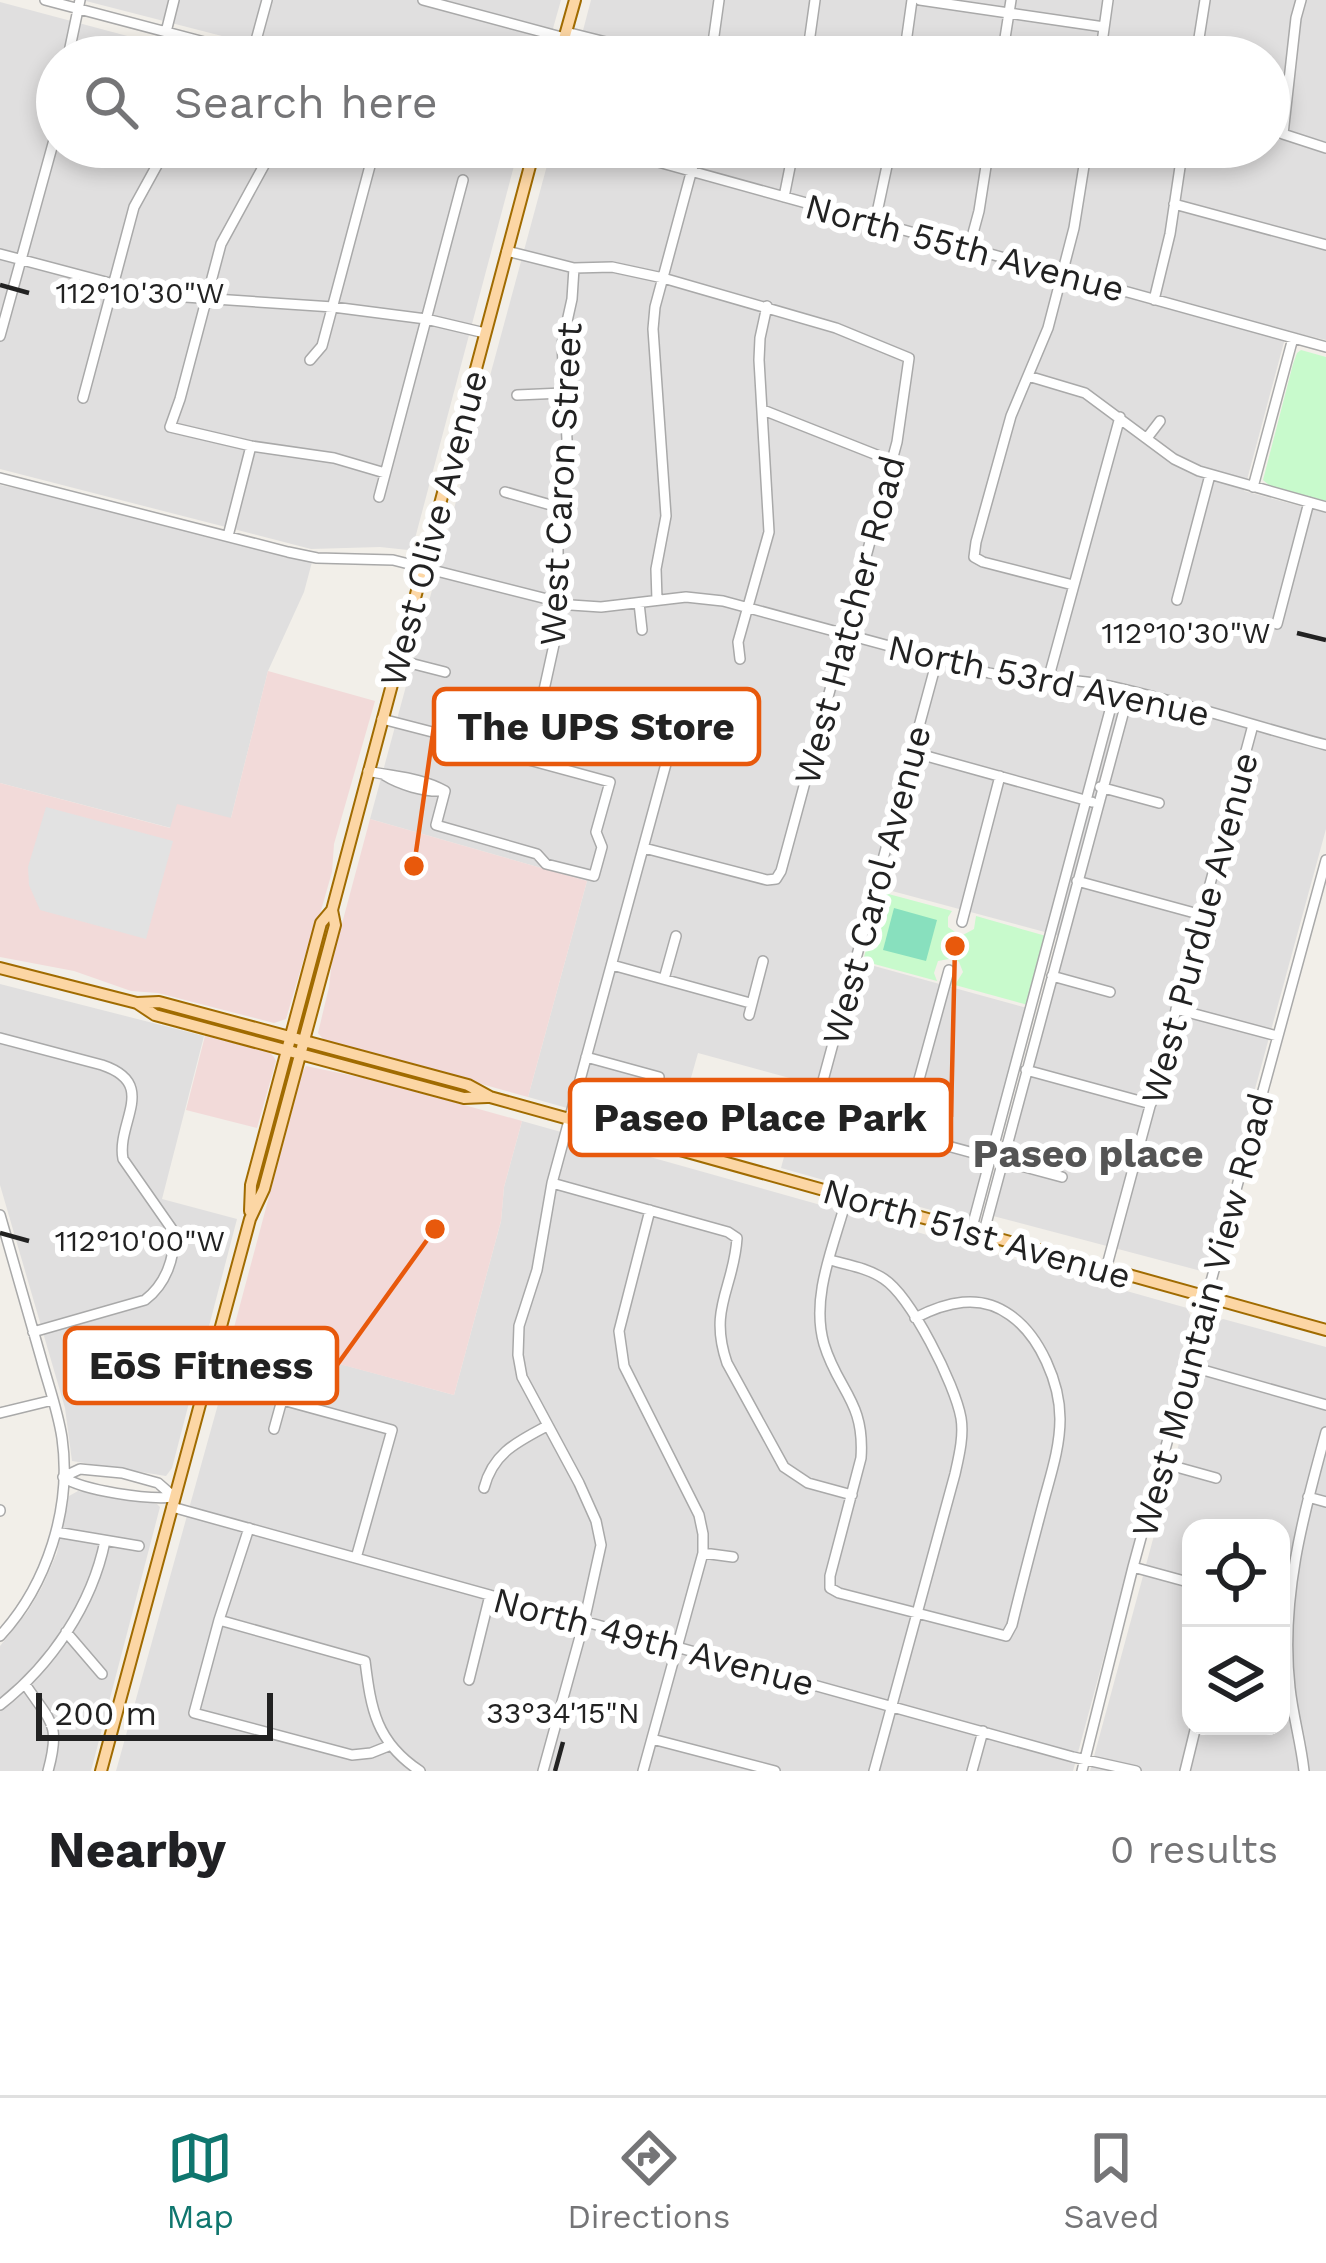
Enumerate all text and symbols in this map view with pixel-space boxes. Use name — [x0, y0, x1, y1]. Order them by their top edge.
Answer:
search box — [36, 36, 1290, 168]
icon: search — [78, 69, 144, 135]
text: Search here — [174, 76, 438, 129]
street label: North 55th Avenue — [801, 185, 1129, 311]
text: 112°10'30"W — [55, 275, 225, 310]
street label: West Caron Street — [532, 321, 590, 647]
street label: West Olive Avenue — [372, 366, 496, 691]
street label: West Hatcher Road — [786, 451, 914, 789]
text: 112°10'30"W — [1101, 615, 1271, 650]
street label: North 53rd Avenue — [884, 626, 1213, 736]
callout: The UPS Store — [434, 689, 759, 764]
text: The UPS Store — [457, 704, 735, 749]
street label: West Carol Avenue — [814, 721, 940, 1050]
street label: West Purdue Avenue — [1133, 748, 1267, 1109]
callout: Paseo Place Park — [570, 1080, 951, 1155]
street label: West Mountain View Road — [1123, 1089, 1283, 1542]
text: Paseo Place Park — [593, 1095, 927, 1140]
district label: Paseo place — [972, 1131, 1204, 1176]
street label: North 51st Avenue — [818, 1170, 1135, 1298]
text: 112°10'00"W — [55, 1223, 225, 1258]
callout: EōS Fitness — [65, 1328, 337, 1403]
text: EōS Fitness — [89, 1343, 313, 1388]
map controls — [1182, 1519, 1290, 1735]
button: locate — [1182, 1519, 1290, 1627]
street label: North 49th Avenue — [489, 1579, 819, 1705]
button: layers — [1182, 1627, 1290, 1735]
scale bar — [36, 1687, 273, 1740]
text: 200 m — [54, 1694, 157, 1733]
text: 33°34'15"N — [486, 1695, 640, 1730]
text: Nearby — [48, 1820, 226, 1879]
text: 0 results — [1110, 1827, 1278, 1872]
tab: Map — [167, 2125, 234, 2236]
tab: Directions — [567, 2125, 730, 2236]
tab: Saved — [1064, 2125, 1159, 2236]

